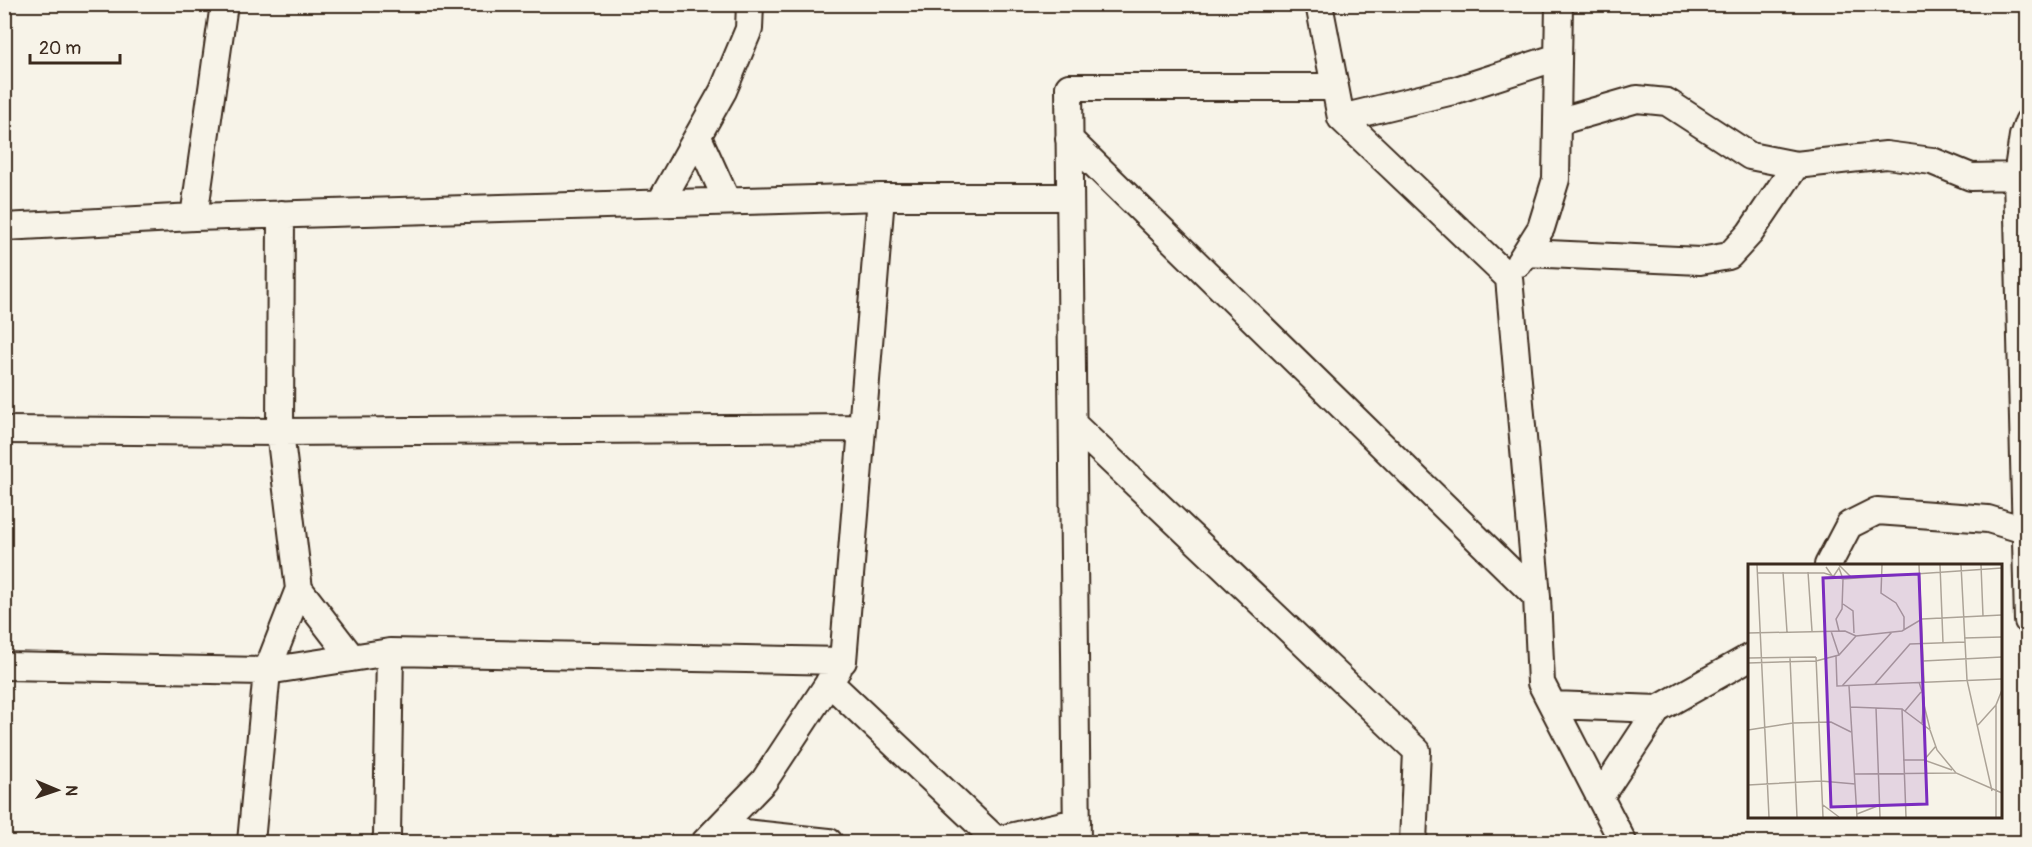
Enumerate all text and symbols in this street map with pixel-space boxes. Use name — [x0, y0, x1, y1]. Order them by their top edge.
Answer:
scale bar — [30, 27, 120, 65]
text: 20 m — [39, 37, 81, 60]
inset map — [1748, 564, 2002, 817]
north arrow — [27, 760, 87, 820]
text: N — [61, 785, 81, 796]

